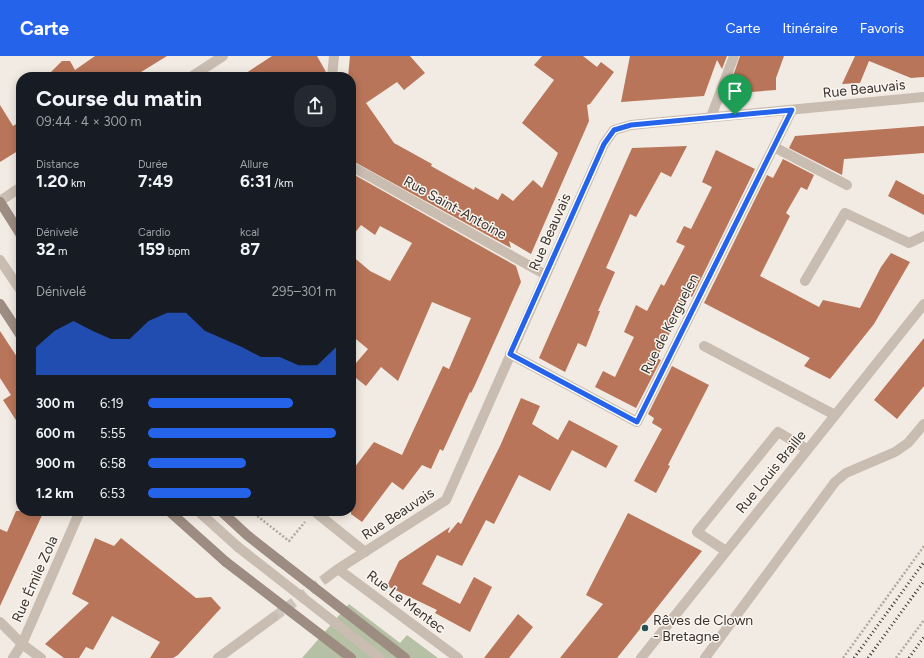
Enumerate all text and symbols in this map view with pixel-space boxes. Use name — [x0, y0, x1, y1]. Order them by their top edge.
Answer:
text: Carte — [20, 17, 69, 40]
text: Carte — [726, 20, 760, 37]
text: Itinéraire — [782, 20, 838, 37]
text: Favoris — [860, 20, 904, 37]
pin — [718, 74, 752, 115]
street label: Rue Beauvais — [822, 76, 906, 102]
icon: arrive — [724, 80, 746, 102]
text: Course du matin — [36, 85, 202, 112]
button: share — [294, 85, 336, 127]
text: 09:44 · 4 × 300 m — [36, 114, 141, 129]
text: Distance — [36, 158, 79, 171]
text: Durée — [138, 158, 167, 171]
text: Allure — [240, 158, 268, 171]
text: 1.20 — [36, 171, 68, 191]
text: 7:49 — [138, 171, 173, 191]
text: 6:31 — [240, 171, 272, 191]
street label: Rue Saint-Antoine — [401, 173, 510, 243]
text: km — [68, 177, 86, 190]
text: /km — [272, 177, 293, 190]
street label: Rue Beauvais — [525, 191, 575, 273]
text: Dénivelé — [36, 226, 78, 239]
text: Cardio — [138, 226, 171, 239]
text: kcal — [240, 226, 259, 239]
text: 32 — [36, 239, 55, 259]
text: 159 — [138, 239, 165, 259]
text: 87 — [240, 239, 260, 259]
text: m — [55, 245, 67, 258]
text: bpm — [165, 245, 190, 258]
street label: Rue de Kerguelen — [637, 271, 703, 377]
text: Dénivelé — [36, 284, 86, 299]
text: 295–301 m — [272, 284, 336, 299]
text: 300 m — [36, 396, 75, 411]
text: 6:19 — [100, 396, 123, 411]
text: 600 m — [36, 426, 75, 441]
text: 5:55 — [100, 426, 126, 441]
street label: Rue Louis Braille — [732, 427, 810, 517]
text: 900 m — [36, 456, 75, 471]
text: 6:58 — [100, 456, 126, 471]
street label: Rue Beauvais — [359, 484, 437, 544]
text: 1.2 km — [36, 486, 74, 501]
text: 6:53 — [100, 486, 125, 501]
street label: Rue Émile Zola — [8, 533, 62, 625]
street label: Rue Le Mentec — [363, 567, 449, 637]
place label: Rêves de Clown - Bretagne — [653, 612, 753, 645]
marker: Rêves de Clown - Bretagne — [640, 623, 650, 633]

